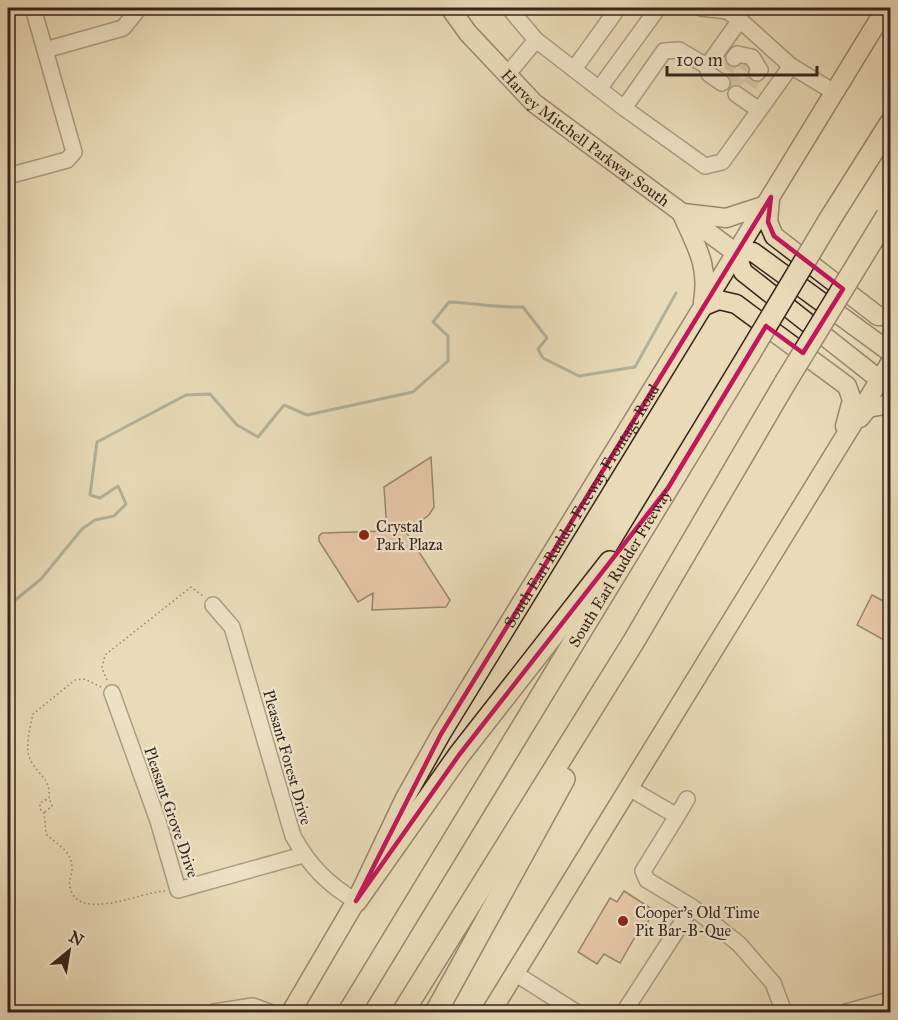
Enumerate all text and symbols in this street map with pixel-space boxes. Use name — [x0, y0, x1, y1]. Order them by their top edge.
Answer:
scale bar — [667, 39, 817, 77]
text: 100 m — [676, 49, 723, 71]
street label: Harvey Mitchell Parkway South — [497, 66, 674, 211]
street label: South Earl Rudder Freeway Frontage Road — [498, 381, 664, 631]
street label: South Earl Rudder Freeway — [565, 485, 675, 651]
place label: Crystal Park Plaza — [376, 517, 443, 554]
marker: Crystal Park Plaza — [357, 528, 371, 542]
street label: Pleasant Forest Drive — [259, 687, 316, 827]
street label: Pleasant Grove Drive — [140, 744, 203, 881]
place label: Cooper's Old Time Pit Bar-B-Que — [635, 903, 760, 940]
marker: Cooper's Old Time Pit Bar-B-Que — [616, 914, 630, 928]
north arrow — [39, 921, 99, 981]
text: N — [66, 927, 87, 950]

